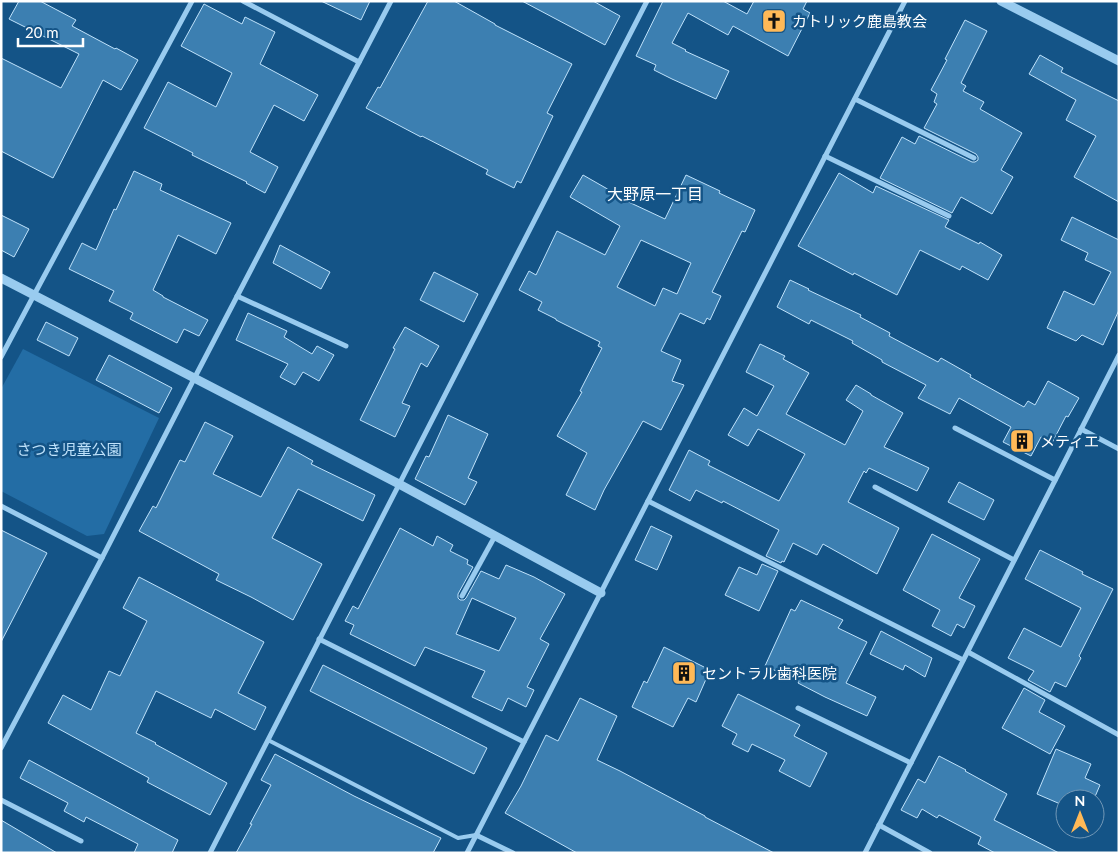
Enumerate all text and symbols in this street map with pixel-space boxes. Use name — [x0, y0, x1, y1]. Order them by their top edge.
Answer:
church icon: カトリック鹿島教会 — [761, 8, 787, 34]
place label: カトリック鹿島教会 — [792, 12, 927, 30]
scale bar — [18, 15, 82, 47]
text: 20 m — [25, 23, 59, 41]
district label: 大野原一丁目 — [607, 184, 703, 203]
building icon: メティエ — [1009, 428, 1035, 454]
place label: メティエ — [1040, 432, 1099, 450]
park label: さつき児童公園 — [16, 440, 122, 458]
building icon: セントラル歯科医院 — [671, 660, 697, 686]
place label: セントラル歯科医院 — [702, 664, 837, 682]
north arrow — [1055, 789, 1105, 839]
text: N — [1075, 792, 1085, 809]

